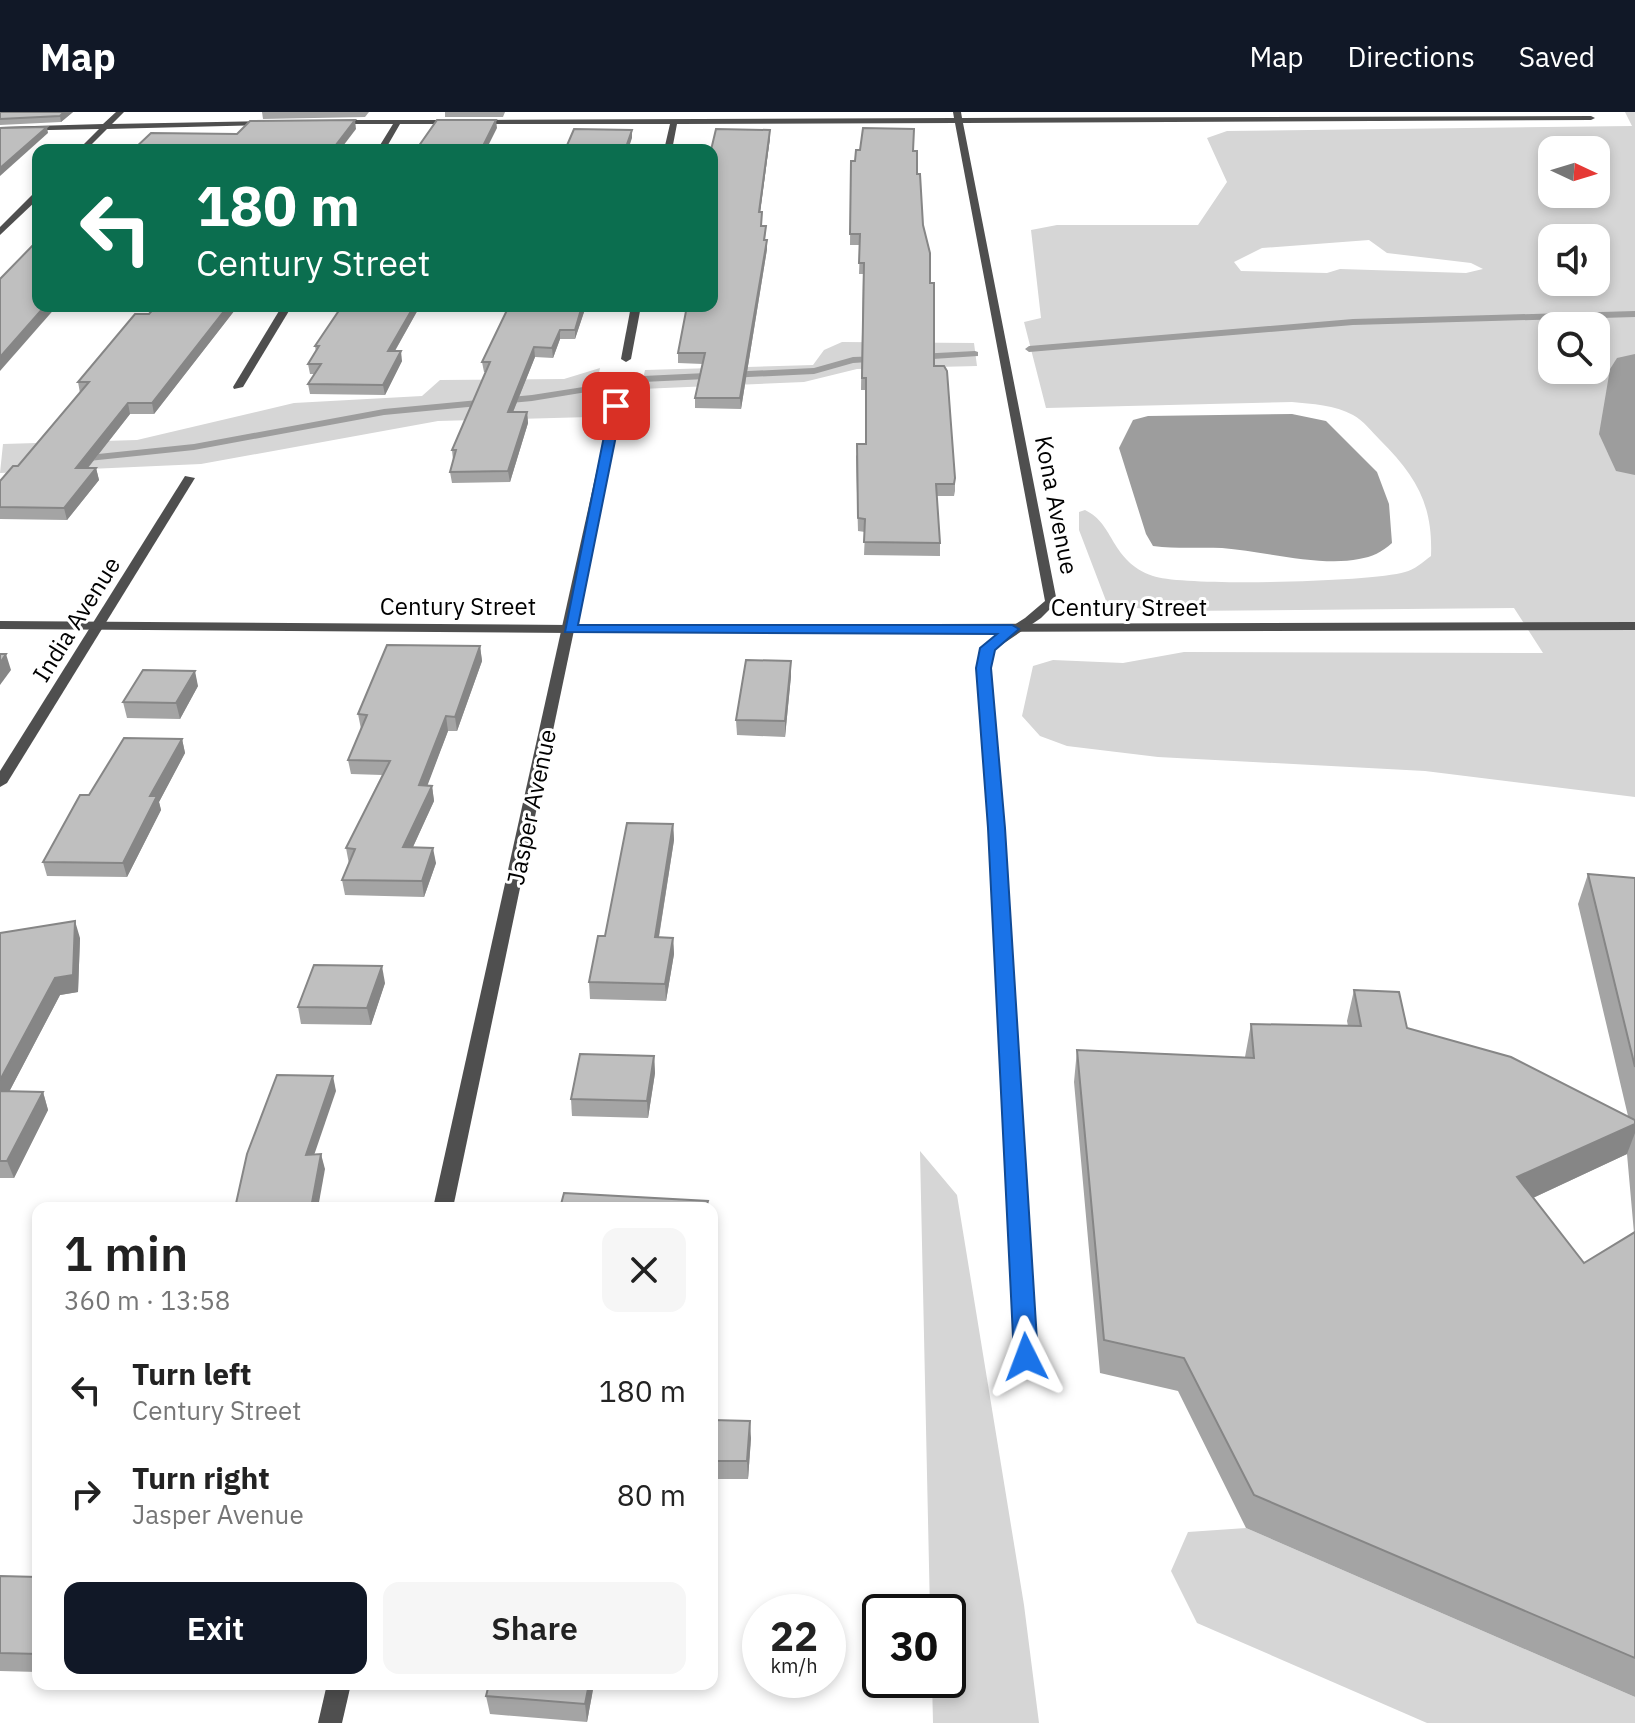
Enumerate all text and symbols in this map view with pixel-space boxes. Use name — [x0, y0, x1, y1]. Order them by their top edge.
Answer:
text: Map — [40, 32, 116, 81]
text: Map — [1249, 38, 1303, 75]
text: Directions — [1347, 38, 1475, 75]
text: Saved — [1519, 38, 1595, 75]
north arrow — [1538, 136, 1610, 208]
map controls — [1538, 136, 1610, 384]
text: 180 m — [196, 169, 360, 241]
icon: left — [64, 176, 168, 280]
button: sound — [1538, 224, 1610, 296]
text: Century Street — [196, 239, 430, 286]
button: search — [1538, 312, 1610, 384]
pin — [582, 372, 650, 440]
icon: arrive — [594, 384, 638, 428]
street label: Kona Avenue — [1028, 433, 1086, 577]
street label: India Avenue — [25, 550, 127, 688]
street label: Century Street — [380, 590, 536, 622]
street label: Century Street — [1051, 591, 1207, 623]
street label: Jasper Avenue — [499, 726, 563, 888]
text: 1 min — [64, 1222, 188, 1284]
button: close — [602, 1228, 686, 1312]
text: 360 m · 13:58 — [64, 1283, 230, 1317]
position arrow — [984, 1315, 1068, 1399]
text: Turn left — [132, 1354, 251, 1393]
icon: left — [64, 1368, 108, 1412]
text: 180 m — [599, 1371, 686, 1410]
text: Century Street — [132, 1393, 301, 1427]
text: Turn right — [132, 1458, 270, 1497]
icon: right — [64, 1472, 108, 1516]
text: 80 m — [617, 1475, 686, 1514]
text: Jasper Avenue — [132, 1497, 304, 1531]
button: Exit — [64, 1582, 367, 1674]
button: Share — [383, 1582, 686, 1674]
speed limit sign: 30 — [862, 1594, 966, 1698]
text: 22 — [770, 1610, 818, 1662]
text: km/h — [770, 1652, 818, 1679]

